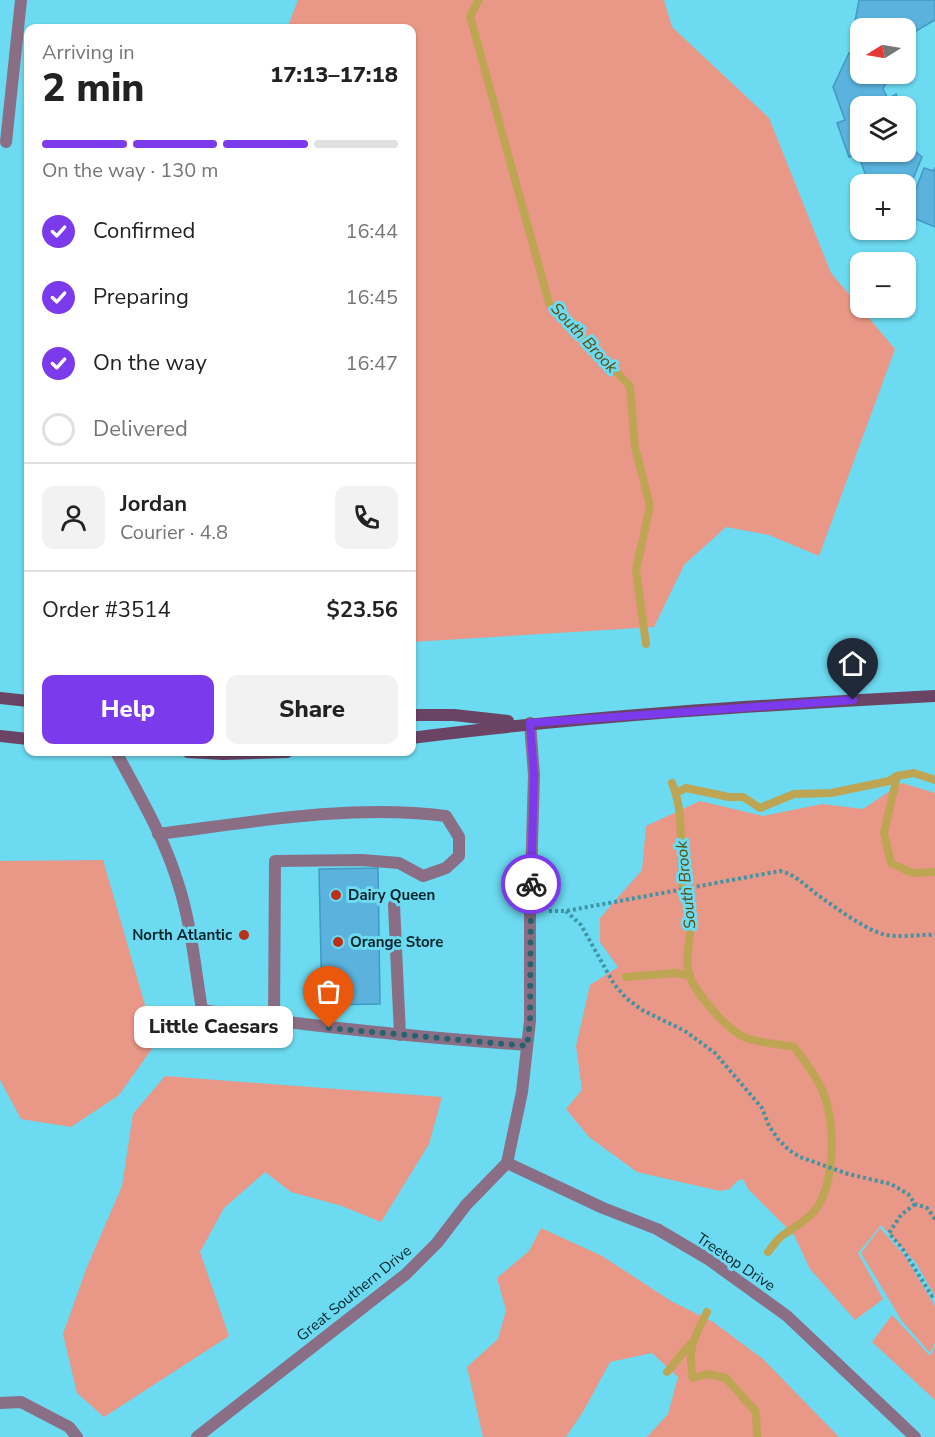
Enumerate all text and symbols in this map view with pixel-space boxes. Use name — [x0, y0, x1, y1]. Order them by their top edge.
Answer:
north arrow — [850, 18, 916, 84]
map controls — [850, 18, 916, 318]
text: Arriving in — [42, 39, 135, 66]
text: 17:13–17:18 — [270, 60, 398, 90]
text: 2 min — [42, 62, 145, 115]
button: layers — [850, 96, 916, 162]
text: On the way · 130 m — [42, 157, 218, 184]
button: + — [850, 174, 916, 240]
icon: check — [42, 215, 75, 248]
text: Confirmed — [93, 216, 195, 246]
text: 16:44 — [345, 218, 398, 245]
button: − — [850, 252, 916, 318]
icon: check — [42, 281, 75, 314]
text: Preparing — [93, 282, 189, 312]
text: 16:45 — [345, 284, 398, 311]
water label: South Brook — [546, 298, 623, 379]
icon: check — [42, 347, 75, 380]
text: On the way — [93, 348, 207, 378]
text: 16:47 — [345, 350, 398, 377]
text: Delivered — [93, 414, 188, 444]
button: person — [42, 486, 105, 549]
button: phone — [335, 486, 398, 549]
text: Jordan — [120, 489, 187, 519]
text: Courier · 4.8 — [120, 519, 228, 546]
text: Order #3514 — [42, 595, 171, 625]
text: $23.56 — [327, 595, 398, 625]
pin — [827, 638, 878, 700]
icon: home — [836, 647, 869, 680]
button: Help — [42, 675, 214, 744]
button: Share — [226, 675, 398, 744]
water label: South Brook — [670, 839, 702, 930]
courier — [501, 854, 561, 914]
icon: bike — [515, 868, 548, 901]
place label: Dairy Queen — [348, 885, 435, 905]
marker: Dairy Queen — [329, 888, 343, 902]
place label: North Atlantic — [132, 925, 232, 945]
marker: North Atlantic — [237, 928, 251, 942]
place label: Orange Store — [350, 932, 443, 952]
marker: Orange Store — [331, 935, 345, 949]
pin — [303, 966, 354, 1028]
icon: bag — [312, 975, 345, 1008]
callout: Little Caesars — [134, 1007, 293, 1049]
text: Little Caesars — [149, 1013, 278, 1040]
street label: Treetop Drive — [693, 1228, 779, 1296]
street label: Great Southern Drive — [292, 1240, 416, 1346]

